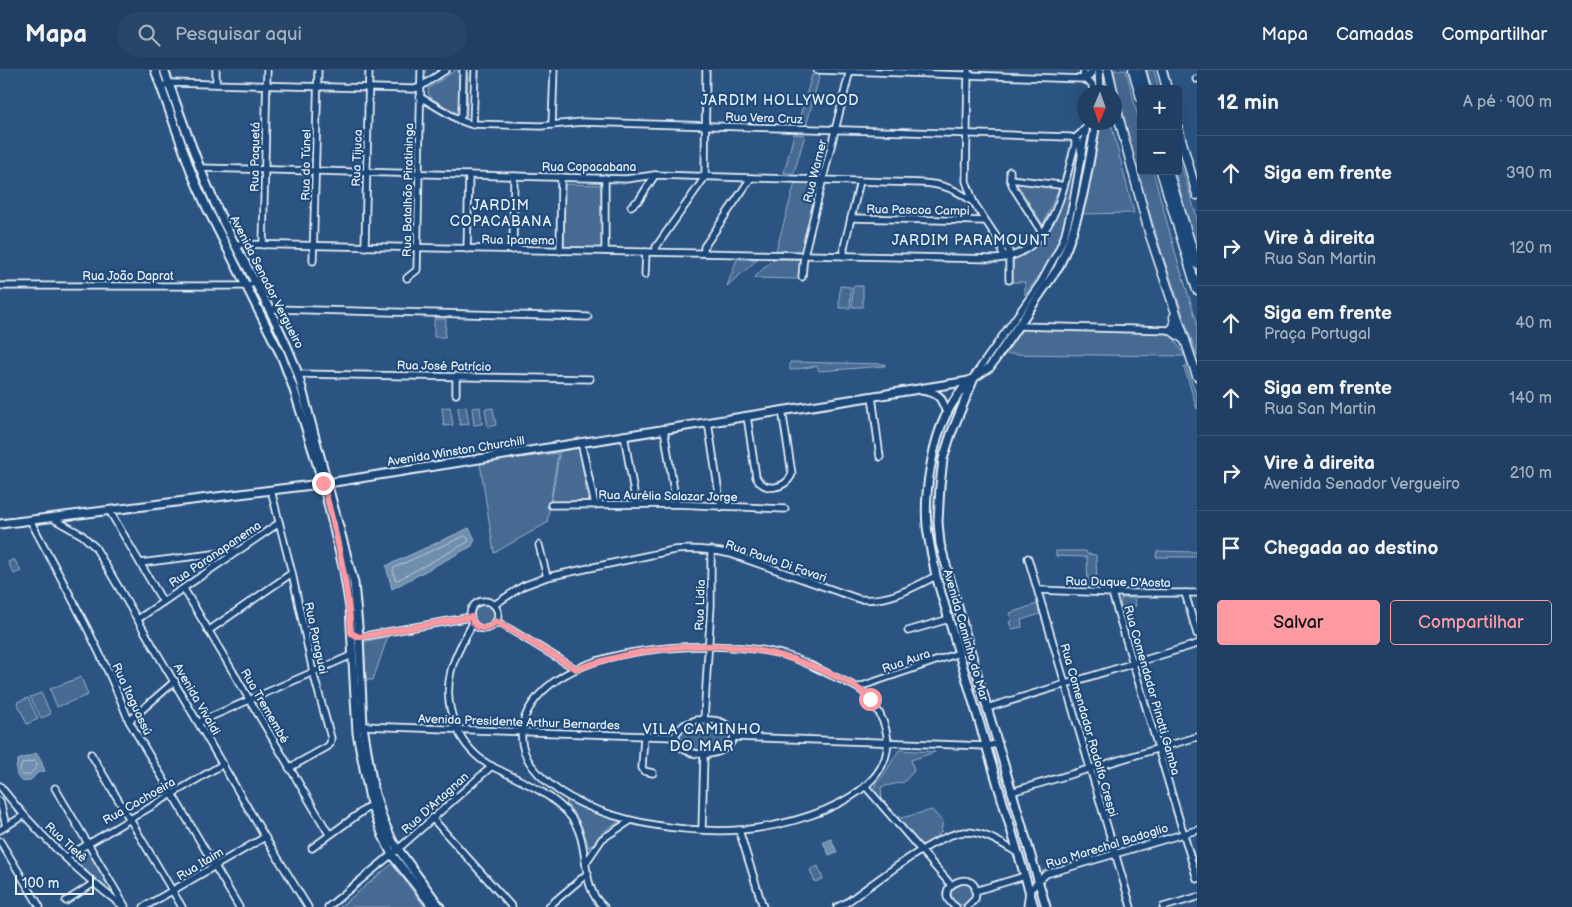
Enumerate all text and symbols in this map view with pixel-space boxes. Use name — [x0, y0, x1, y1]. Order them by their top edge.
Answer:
search box — [117, 12, 467, 57]
text: Mapa — [25, 20, 87, 49]
icon: search — [135, 21, 163, 49]
text: Pesquisar aqui — [175, 23, 302, 46]
text: Mapa — [1262, 24, 1308, 45]
text: Camadas — [1336, 24, 1413, 45]
text: Compartilhar — [1441, 24, 1547, 45]
north arrow — [1077, 85, 1122, 130]
map controls — [1137, 85, 1182, 175]
button: + — [1137, 85, 1182, 130]
text: 12 min — [1217, 90, 1279, 115]
district label: JARDIM HOLLYWOOD — [700, 92, 860, 109]
text: A pé · 900 m — [1463, 93, 1552, 112]
street label: Rua Vera Cruz — [725, 110, 803, 127]
street label: Rua Paquetá — [247, 122, 264, 192]
street label: Rua Batalhão Piratininga — [400, 122, 417, 257]
street label: Rua do Túnel — [298, 129, 315, 201]
street label: Rua Tijuca — [349, 129, 366, 187]
button: − — [1137, 130, 1182, 175]
street label: Rua Warner — [800, 137, 831, 204]
icon: ahead — [1217, 159, 1245, 187]
street label: Rua Copacabana — [542, 160, 637, 175]
text: Siga em frente — [1264, 162, 1392, 185]
text: 390 m — [1506, 164, 1552, 183]
district label: JARDIM COPACABANA — [450, 197, 552, 230]
street label: Rua Pascoa Campi — [866, 202, 970, 219]
street label: Avenida Senador Vergueiro — [227, 213, 307, 351]
text: Vire à direita — [1264, 227, 1375, 250]
street label: Rua Ipanema — [481, 232, 555, 249]
district label: JARDIM PARAMOUNT — [892, 232, 1050, 249]
icon: right — [1217, 234, 1245, 262]
text: 120 m — [1509, 239, 1552, 258]
text: Rua San Martin — [1264, 250, 1376, 269]
street label: Rua João Daprat — [82, 269, 174, 284]
text: Siga em frente — [1264, 302, 1392, 325]
icon: ahead — [1217, 309, 1245, 337]
text: 40 m — [1515, 314, 1552, 333]
text: Praça Portugal — [1264, 325, 1371, 344]
street label: Rua José Patrício — [397, 358, 492, 375]
text: Siga em frente — [1264, 377, 1392, 400]
icon: ahead — [1217, 384, 1245, 412]
text: 140 m — [1509, 389, 1552, 408]
text: Rua San Martin — [1264, 400, 1376, 419]
street label: Avenida Winston Churchill — [386, 433, 526, 470]
text: Vire à direita — [1264, 452, 1375, 475]
icon: right — [1217, 459, 1245, 487]
text: 210 m — [1510, 464, 1552, 483]
route end — [312, 472, 335, 495]
text: Avenida Senador Vergueiro — [1264, 475, 1460, 494]
street label: Rua Aurélia Salazar Jorge — [598, 488, 738, 505]
street label: Rua Paranapanema — [166, 518, 264, 591]
icon: arrive — [1217, 534, 1245, 562]
street label: Rua Paulo Di Favari — [723, 537, 829, 586]
text: Chegada ao destino — [1264, 537, 1438, 560]
street label: Avenida Caminho do Mar — [940, 568, 992, 703]
street label: Rua Duque D'Aosta — [1065, 574, 1171, 591]
street label: Rua Lidia — [692, 579, 709, 631]
button: Salvar — [1217, 600, 1380, 645]
button: Compartilhar — [1390, 600, 1552, 645]
street label: Rua Paraguai — [301, 601, 330, 676]
street label: Rua Comendador Pinotti Gamba — [1120, 604, 1183, 777]
street label: Rua Comendador Rodolfo Crespi — [1057, 642, 1121, 819]
street label: Rua Aura — [880, 646, 932, 677]
street label: Rua Itaguassú — [108, 661, 155, 738]
street label: Avenida Vivaldi — [170, 661, 223, 738]
street label: Rua Tremembé — [237, 666, 292, 746]
route start — [859, 688, 882, 711]
street label: Avenida Presidente Arthur Bernardes — [418, 711, 620, 734]
district label: VILA CAMINHO DO MAR — [643, 720, 761, 756]
street label: Rua D'Artagnan — [399, 769, 472, 837]
street label: Rua Cachoeira — [100, 775, 178, 828]
street label: Rua Tietê — [41, 819, 90, 866]
street label: Rua Marechal Badoglio — [1044, 821, 1170, 872]
street label: Rua Itaim — [174, 845, 226, 884]
scale bar — [15, 872, 94, 895]
text: 100 m — [22, 875, 59, 892]

